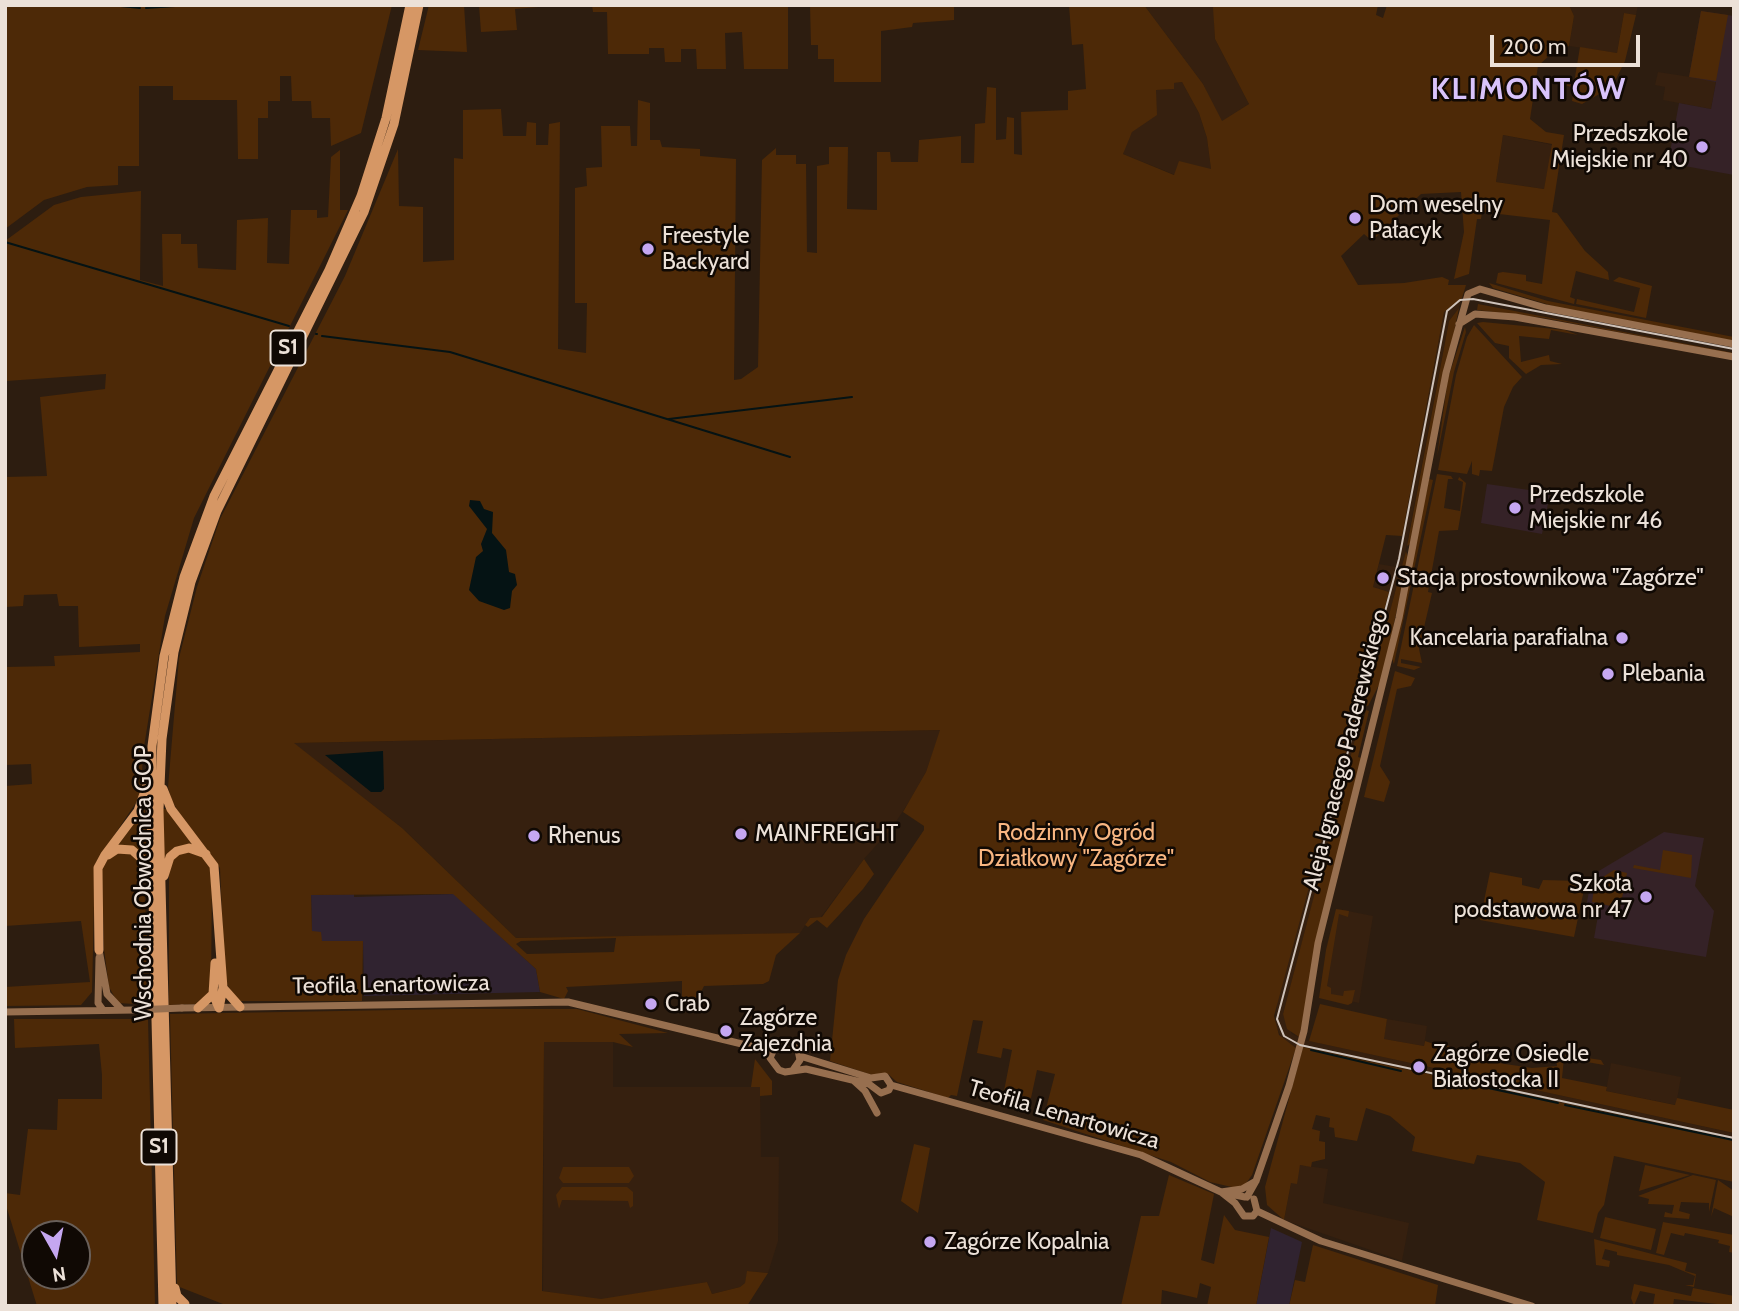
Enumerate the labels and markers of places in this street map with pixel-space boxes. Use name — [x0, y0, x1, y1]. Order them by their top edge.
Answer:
place label: Przedszkole Miejskie nr 40 — [1552, 120, 1688, 174]
marker: Przedszkole Miejskie nr 40 — [1694, 139, 1710, 155]
place label: Dom weselny Pałacyk — [1369, 191, 1503, 245]
marker: Dom weselny Pałacyk — [1347, 210, 1363, 226]
place label: Freestyle Backyard — [662, 222, 750, 276]
marker: Freestyle Backyard — [640, 241, 656, 257]
place label: Przedszkole Miejskie nr 46 — [1529, 481, 1662, 535]
marker: Przedszkole Miejskie nr 46 — [1507, 500, 1523, 516]
place label: Stacja prostownikowa "Zagórze" — [1397, 564, 1704, 592]
marker: Stacja prostownikowa "Zagórze" — [1375, 570, 1391, 586]
place label: Kancelaria parafialna — [1409, 624, 1608, 652]
marker: Kancelaria parafialna — [1614, 630, 1630, 646]
place label: Plebania — [1622, 660, 1705, 688]
marker: Plebania — [1600, 666, 1616, 682]
place label: MAINFREIGHT — [755, 820, 898, 848]
place label: Rhenus — [548, 822, 620, 850]
marker: MAINFREIGHT — [733, 826, 749, 842]
marker: Rhenus — [526, 828, 542, 844]
place label: Szkoła podstawowa nr 47 — [1454, 870, 1632, 924]
marker: Szkoła podstawowa nr 47 — [1638, 889, 1654, 905]
place label: Crab — [665, 990, 710, 1018]
marker: Crab — [643, 996, 659, 1012]
place label: Zagórze Zajezdnia — [740, 1004, 832, 1058]
marker: Zagórze Zajezdnia — [718, 1023, 734, 1039]
place label: Zagórze Osiedle Białostocka II — [1433, 1040, 1589, 1094]
marker: Zagórze Osiedle Białostocka II — [1411, 1059, 1427, 1075]
place label: Zagórze Kopalnia — [944, 1228, 1109, 1256]
marker: Zagórze Kopalnia — [922, 1234, 938, 1250]

